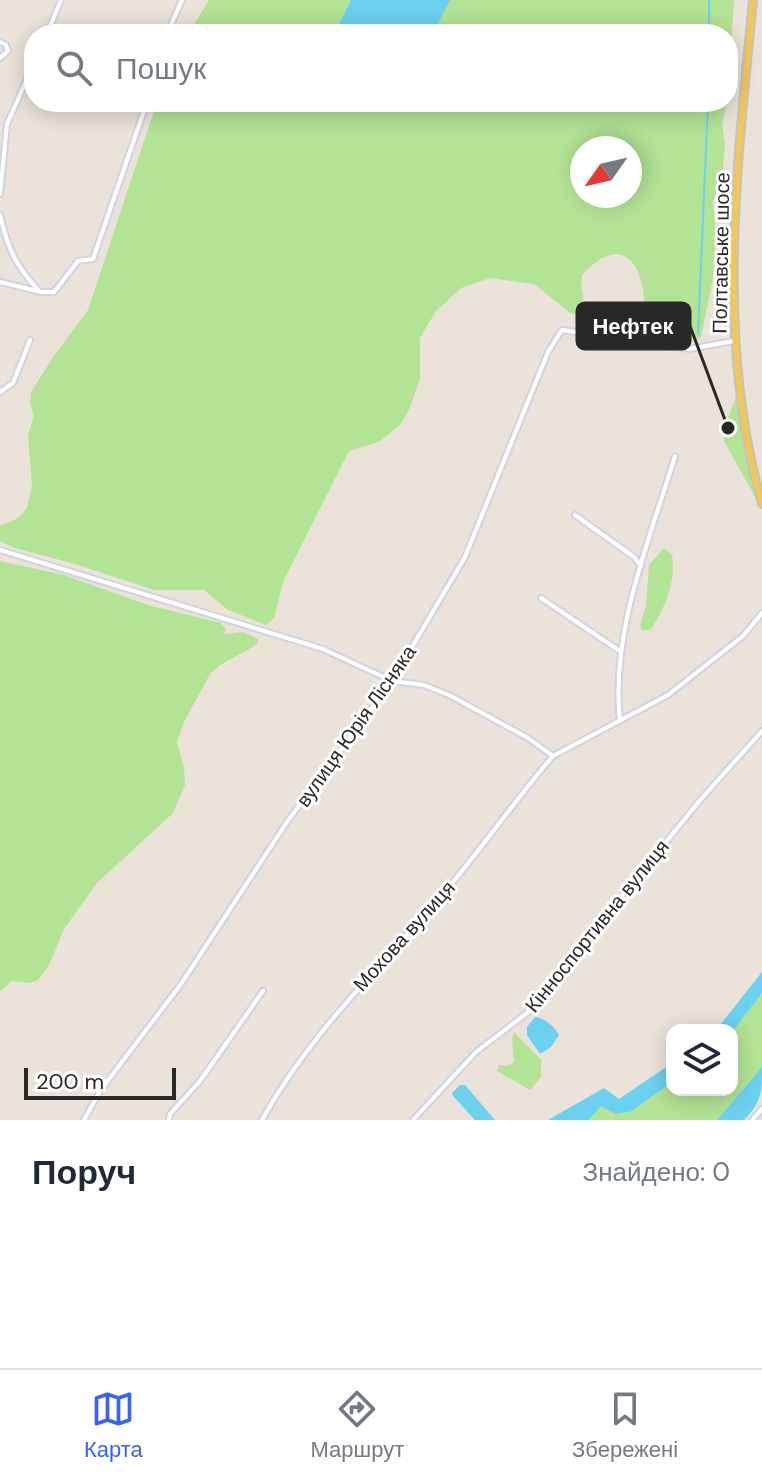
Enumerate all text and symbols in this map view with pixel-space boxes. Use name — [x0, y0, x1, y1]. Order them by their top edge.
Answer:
search box — [24, 24, 738, 112]
icon: search — [52, 46, 96, 90]
text: Пошук — [116, 49, 206, 88]
north arrow — [570, 136, 642, 208]
street label: Полтавське шосе — [707, 172, 735, 334]
callout: Нефтек — [577, 303, 690, 349]
text: Нефтек — [592, 312, 675, 341]
street label: вулиця Юрія Лісняка — [290, 639, 422, 812]
street label: Кінноспортивна вулиця — [519, 834, 675, 1018]
street label: Мохова вулиця — [347, 875, 461, 997]
map controls — [666, 1024, 738, 1096]
button: layers — [666, 1024, 738, 1096]
scale bar — [24, 1064, 176, 1100]
text: 200 m — [36, 1067, 104, 1096]
text: Поруч — [32, 1150, 136, 1195]
text: Знайдено: 0 — [583, 1155, 730, 1189]
tab: Карта — [84, 1387, 143, 1464]
tab: Маршрут — [311, 1387, 404, 1464]
tab: Збережені — [572, 1387, 678, 1464]

